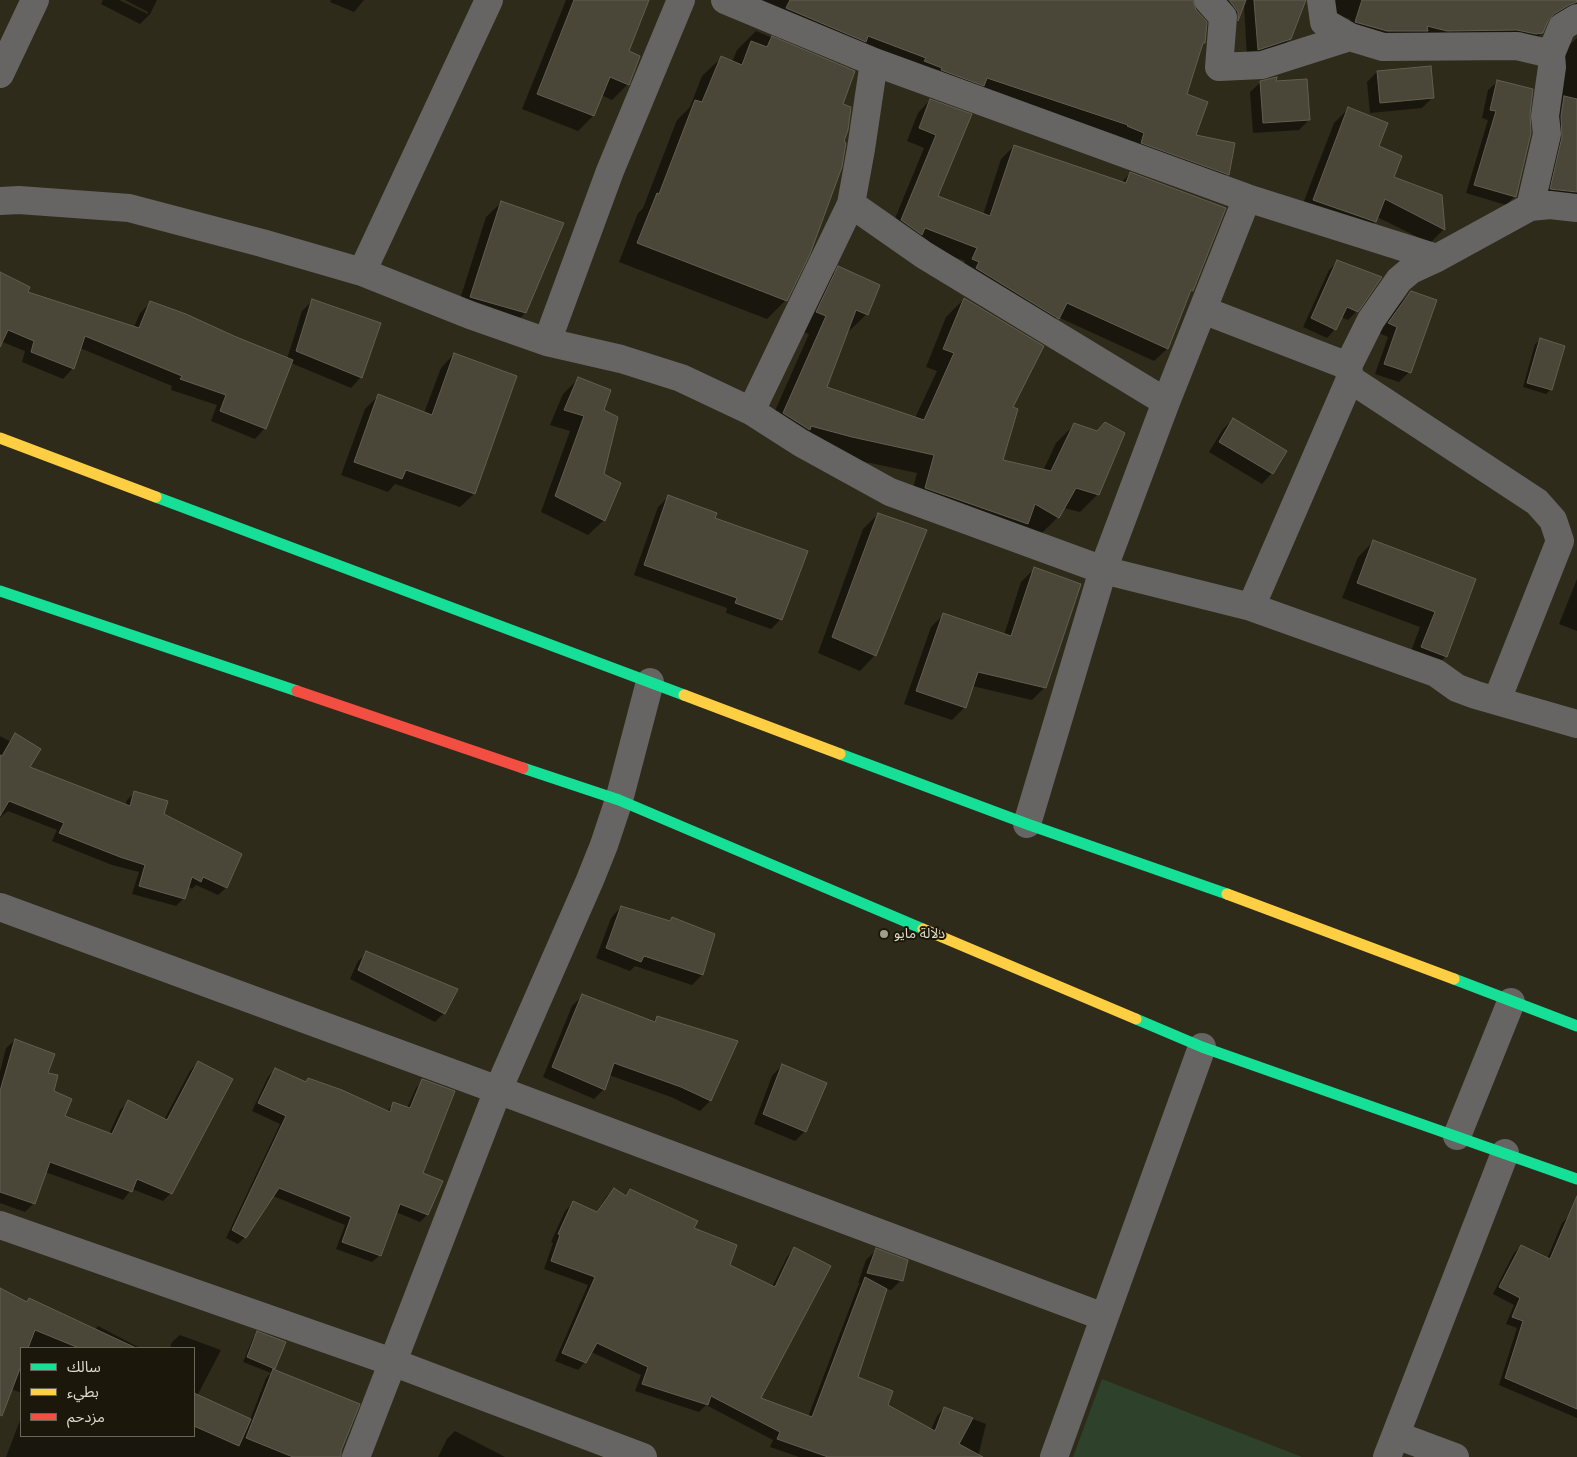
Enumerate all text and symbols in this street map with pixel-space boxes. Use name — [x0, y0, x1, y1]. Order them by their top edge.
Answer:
place label: دلالة مايو — [894, 926, 945, 942]
marker: دلالة مايو — [878, 928, 890, 940]
legend — [20, 1347, 195, 1437]
text: سالك — [67, 1358, 101, 1376]
text: بطيء — [67, 1383, 99, 1401]
text: مزدحم — [67, 1408, 105, 1426]

